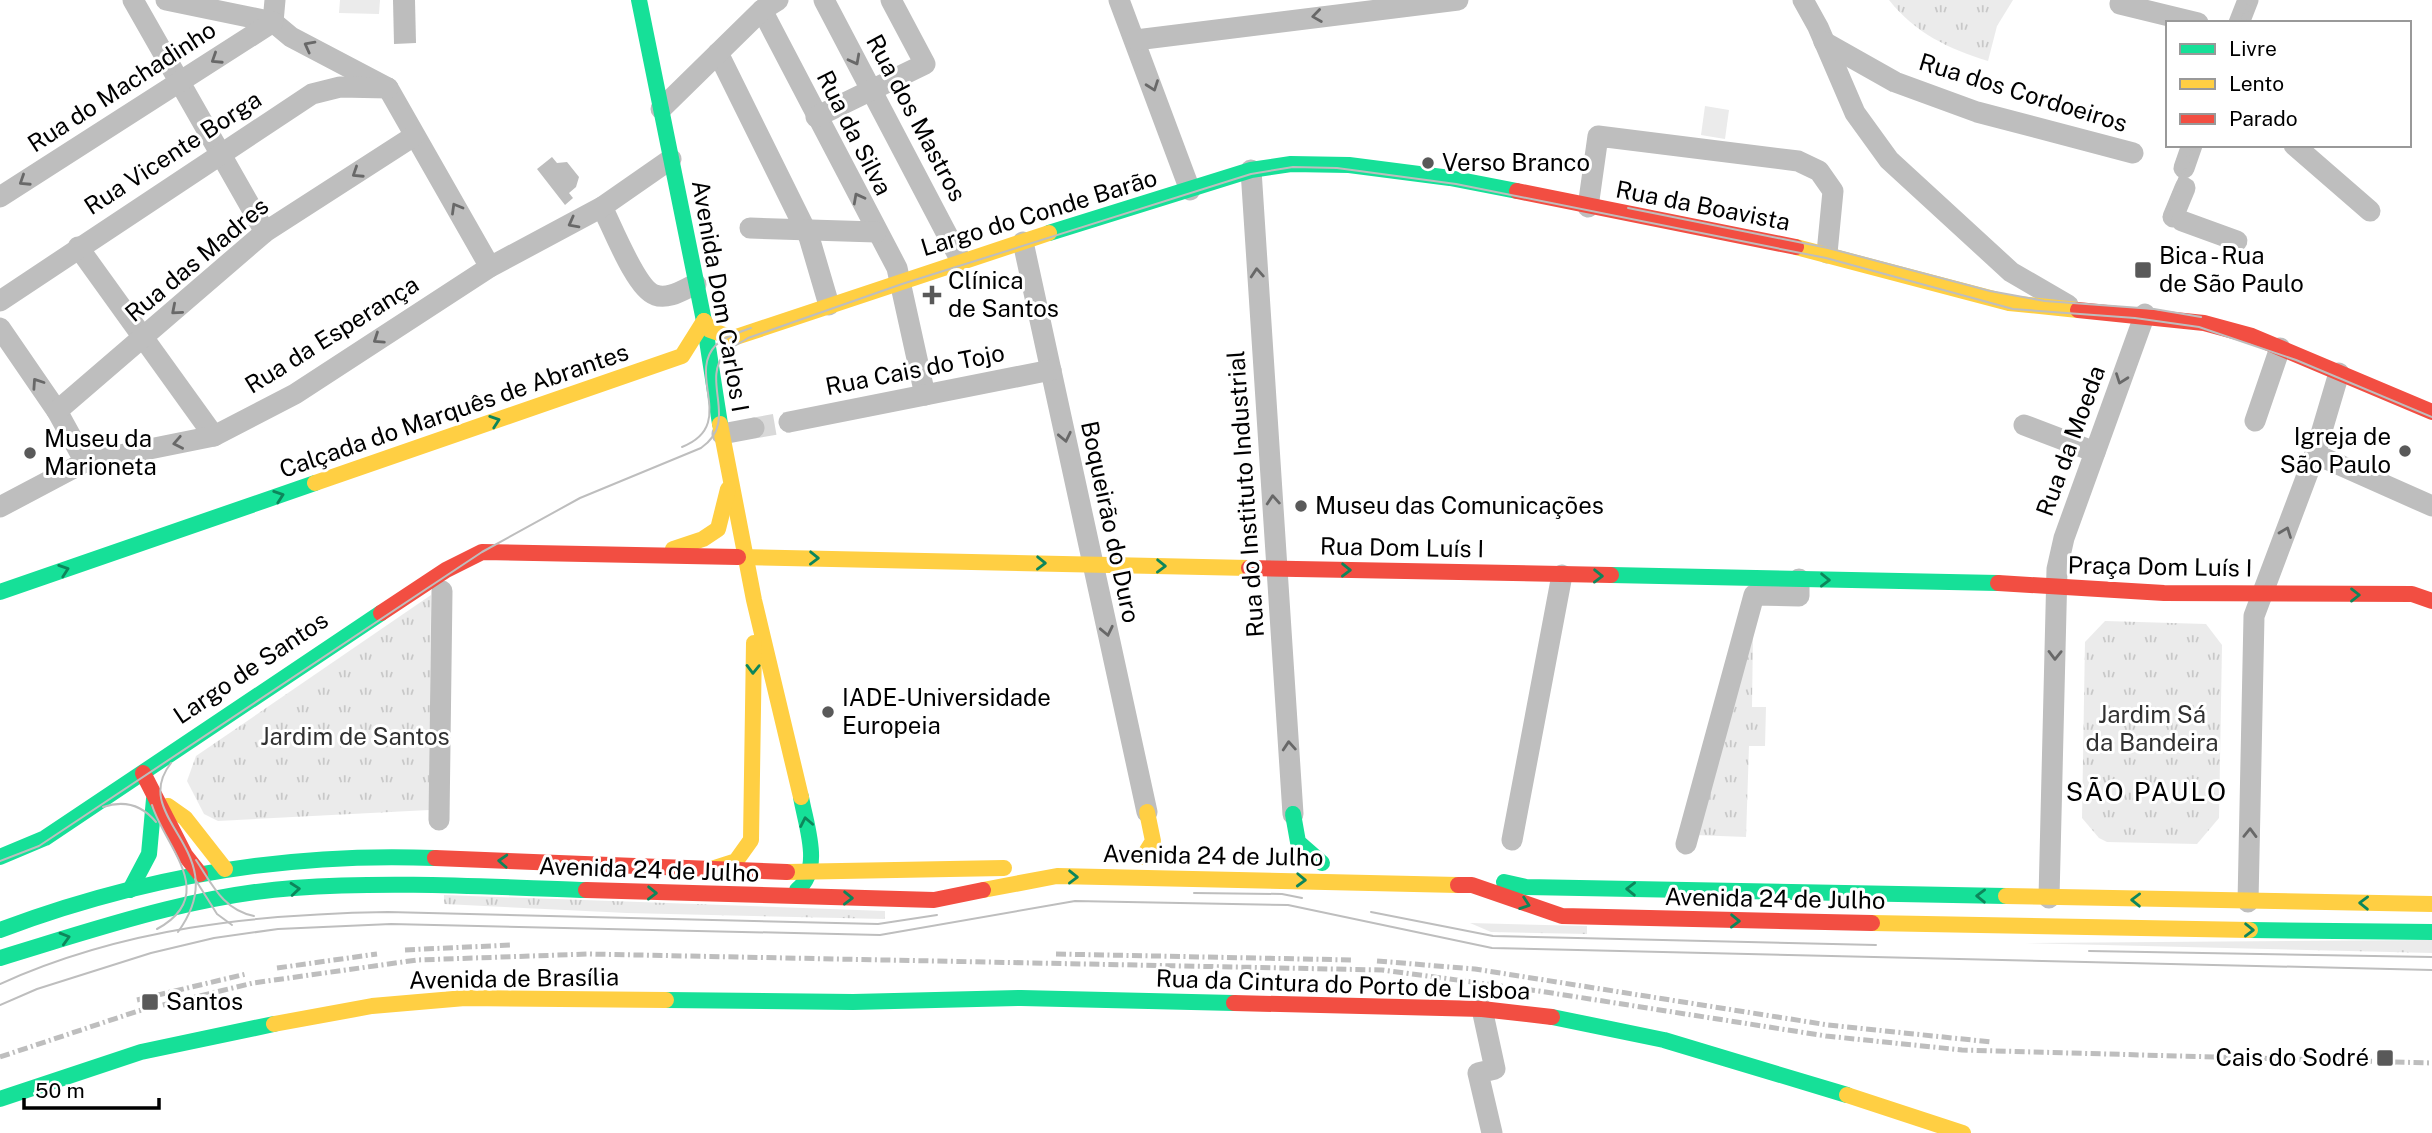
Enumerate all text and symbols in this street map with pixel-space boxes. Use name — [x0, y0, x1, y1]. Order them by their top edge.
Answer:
one-way arrow — [1311, 8, 1323, 23]
street label: Rua do Machadinho — [22, 15, 221, 157]
legend — [2166, 21, 2411, 147]
street label: Rua dos Mastros — [861, 29, 973, 206]
text: Livre — [2229, 36, 2277, 61]
one-way arrow — [304, 41, 316, 55]
street label: Rua dos Cordoeiros — [1916, 47, 2131, 137]
one-way arrow — [210, 50, 223, 63]
one-way arrow — [847, 53, 861, 65]
street label: Rua da Silva — [811, 65, 898, 200]
text: Lento — [2229, 71, 2284, 96]
one-way arrow — [1145, 80, 1159, 92]
street label: Rua Vicente Borga — [79, 84, 266, 220]
text: Parado — [2229, 106, 2298, 131]
place label: Verso Branco — [1442, 148, 1590, 176]
marker: Verso Branco — [1420, 155, 1436, 171]
street label: Largo do Conde Barão — [917, 163, 1160, 261]
one-way arrow — [352, 164, 365, 177]
one-way arrow — [19, 173, 32, 186]
street label: Rua da Boavista — [1614, 174, 1793, 236]
street label: Avenida Dom Carlos I — [687, 178, 755, 414]
street label: Rua das Madres — [119, 191, 273, 327]
one-way arrow — [853, 193, 867, 205]
one-way arrow — [451, 203, 464, 216]
one-way arrow — [568, 215, 580, 228]
place label: Bica - Rua de São Paulo — [2159, 241, 2304, 297]
marker: Bica - Rua de São Paulo — [2133, 260, 2153, 280]
place label: Clínica de Santos — [948, 266, 1059, 322]
one-way arrow — [1250, 267, 1265, 278]
street label: Rua da Esperança — [240, 270, 423, 399]
marker: Clínica de Santos — [922, 285, 942, 305]
one-way arrow — [172, 302, 185, 314]
one-way arrow — [373, 331, 386, 344]
street label: Calçada do Marquês de Abrantes — [275, 337, 632, 483]
street label: Rua Cais do Tojo — [823, 338, 1007, 400]
street label: Rua do Instituto Industrial — [1221, 350, 1269, 638]
street label: Rua da Moeda — [2030, 362, 2110, 520]
one-way arrow — [2116, 372, 2130, 384]
one-way arrow — [32, 377, 45, 390]
one-way arrow — [488, 415, 500, 429]
street label: Boqueirão do Duro — [1076, 418, 1146, 625]
place label: Igreja de São Paulo — [2280, 422, 2391, 478]
place label: Museu da Marioneta — [44, 424, 157, 480]
one-way arrow — [1057, 431, 1072, 443]
one-way arrow — [172, 435, 184, 450]
marker: Igreja de São Paulo — [2397, 443, 2413, 459]
marker: Museu da Marioneta — [22, 445, 38, 461]
one-way arrow — [273, 490, 285, 504]
place label: Museu das Comunicações — [1315, 491, 1604, 519]
one-way arrow — [1266, 494, 1281, 505]
marker: Museu das Comunicações — [1293, 498, 1309, 514]
one-way arrow — [2278, 526, 2292, 538]
street label: Rua Dom Luís I — [1320, 532, 1484, 562]
street label: Praça Dom Luís I — [2067, 550, 2253, 582]
one-way arrow — [809, 551, 820, 566]
one-way arrow — [1037, 555, 1047, 571]
one-way arrow — [1155, 558, 1166, 573]
one-way arrow — [1341, 562, 1351, 578]
one-way arrow — [58, 564, 70, 578]
one-way arrow — [1592, 568, 1603, 583]
one-way arrow — [1820, 572, 1831, 588]
one-way arrow — [2350, 587, 2360, 603]
street label: Largo de Santos — [168, 605, 333, 729]
one-way arrow — [1098, 625, 1113, 637]
one-way arrow — [2048, 650, 2063, 661]
one-way arrow — [745, 664, 761, 674]
place label: IADE-Universidade Europeia — [842, 683, 1051, 739]
park label: Jardim Sá da Bandeira — [2086, 700, 2218, 756]
marker: IADE-Universidade Europeia — [820, 704, 836, 720]
park label: Jardim de Santos — [260, 722, 450, 750]
one-way arrow — [1282, 740, 1297, 751]
district label: SÃO PAULO — [2066, 776, 2228, 807]
one-way arrow — [799, 816, 814, 828]
one-way arrow — [2242, 828, 2257, 839]
street label: Avenida 24 de Julho — [1102, 839, 1324, 871]
street label: Avenida 24 de Julho — [538, 851, 760, 887]
one-way arrow — [497, 853, 508, 868]
one-way arrow — [1069, 869, 1079, 885]
one-way arrow — [1296, 872, 1307, 888]
one-way arrow — [1626, 881, 1636, 897]
one-way arrow — [290, 882, 301, 897]
street label: Avenida 24 de Julho — [1664, 882, 1886, 914]
one-way arrow — [647, 885, 657, 901]
one-way arrow — [1975, 888, 1986, 904]
one-way arrow — [843, 891, 854, 906]
one-way arrow — [2131, 892, 2142, 907]
one-way arrow — [2358, 895, 2369, 911]
one-way arrow — [1519, 896, 1531, 910]
one-way arrow — [1730, 913, 1741, 928]
one-way arrow — [2245, 922, 2255, 938]
one-way arrow — [59, 931, 71, 946]
street label: Avenida de Brasília — [409, 962, 619, 994]
street label: Rua da Cintura do Porto de Lisboa — [1155, 963, 1531, 1005]
place label: Santos — [166, 987, 243, 1015]
marker: Santos — [140, 992, 160, 1012]
place label: Cais do Sodré — [2215, 1043, 2369, 1071]
marker: Cais do Sodré — [2375, 1048, 2395, 1068]
scale bar — [24, 1066, 159, 1110]
text: 50 m — [35, 1078, 85, 1103]

